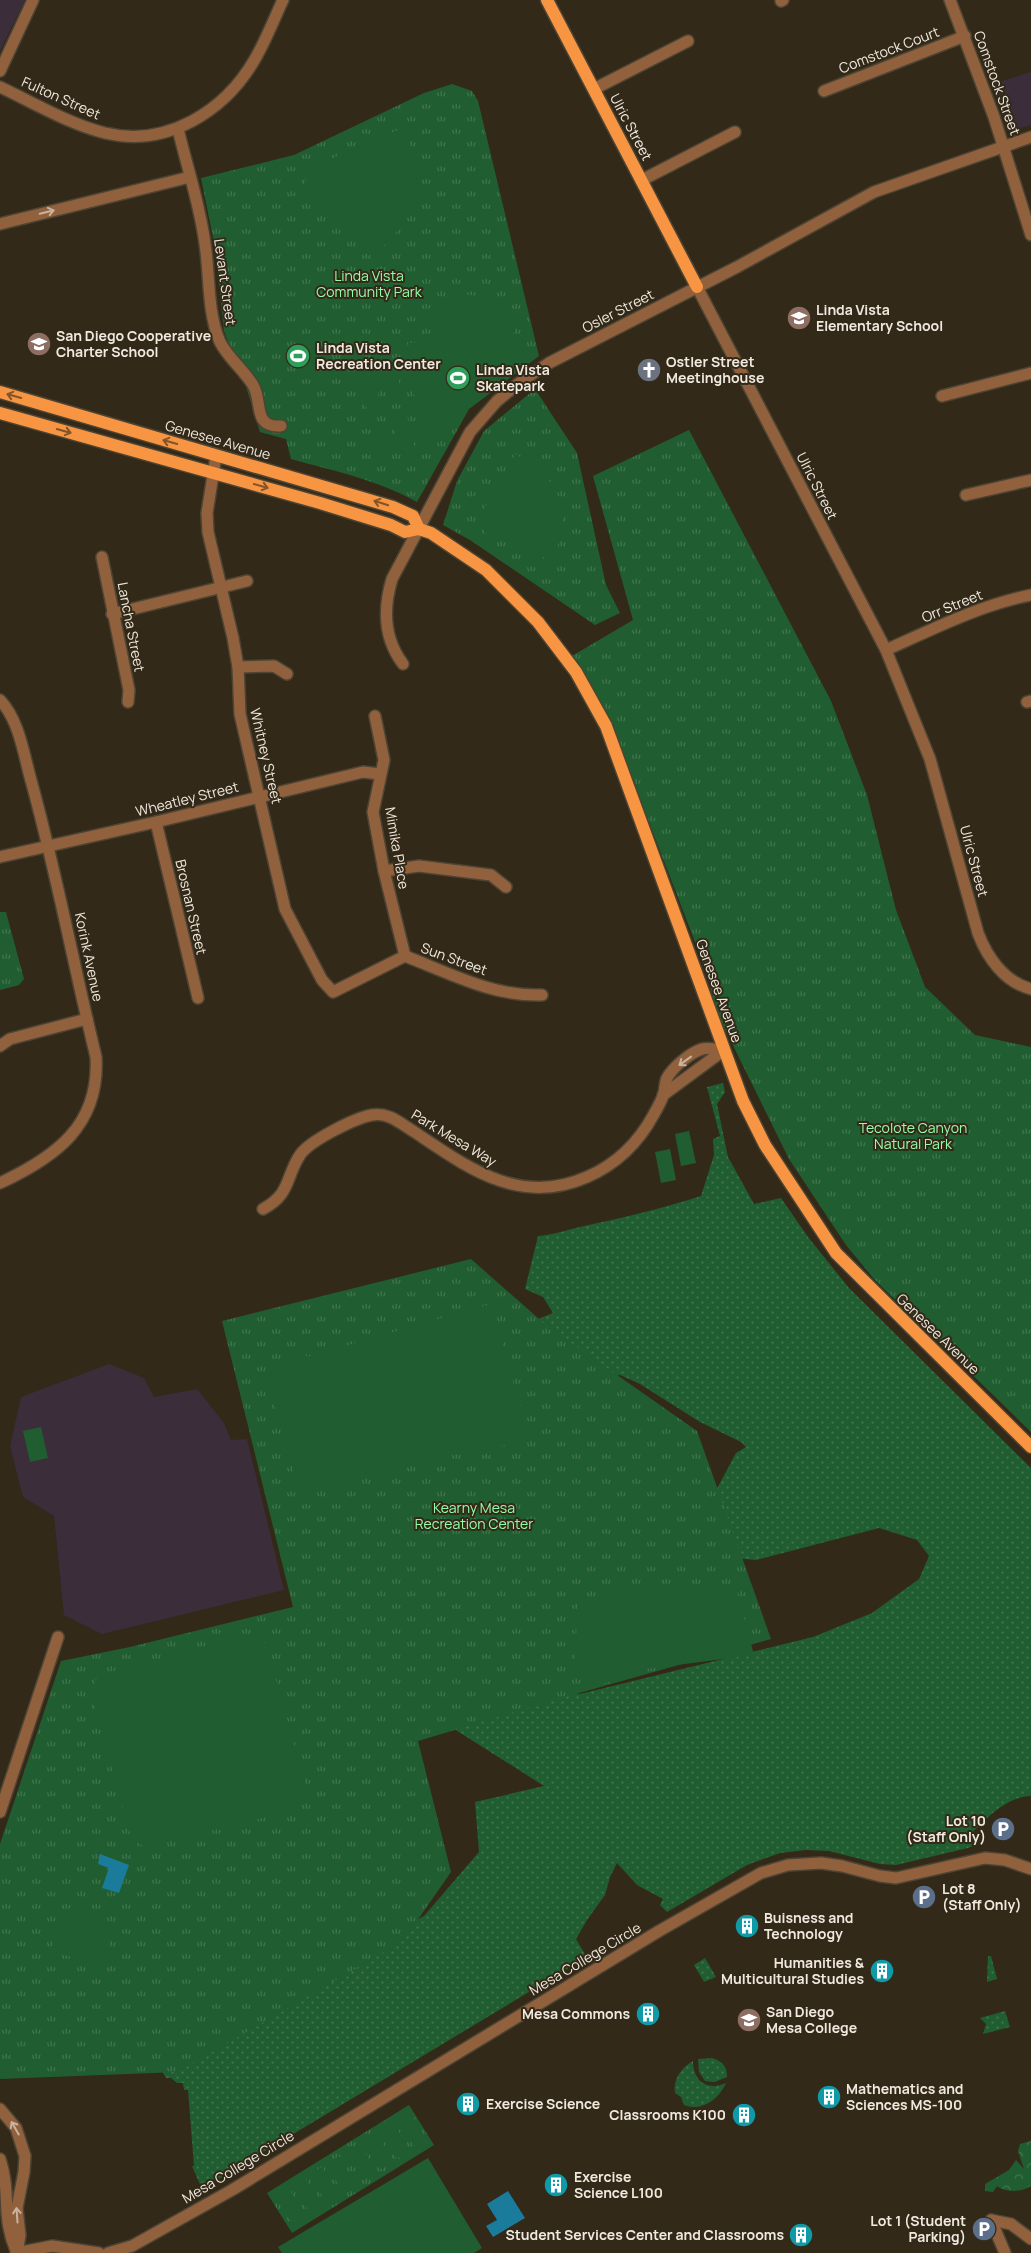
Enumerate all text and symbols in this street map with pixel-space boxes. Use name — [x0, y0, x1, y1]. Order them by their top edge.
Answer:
street label: Comstock Court — [836, 22, 942, 77]
street label: Comstock Street — [970, 28, 1025, 138]
street label: Fulton Street — [19, 72, 104, 124]
street label: Ulric Street — [606, 90, 657, 164]
one-way arrow — [39, 207, 55, 216]
street label: Levant Street — [210, 237, 241, 327]
park label: Linda Vista Community Park — [316, 266, 423, 301]
street label: Osler Street — [579, 284, 657, 337]
place label: Linda Vista Elementary School — [816, 300, 943, 335]
school or university icon: Linda Vista Elementary School — [786, 305, 812, 331]
place label: San Diego Cooperative Charter School — [56, 326, 211, 361]
school or university icon: San Diego Cooperative Charter School — [26, 331, 52, 357]
place label: Linda Vista Recreation Center — [316, 338, 441, 373]
sports icon: Linda Vista Recreation Center — [285, 343, 311, 369]
place label: Ostler Street Meetinghouse — [666, 352, 764, 387]
church icon: Ostler Street Meetinghouse — [636, 357, 662, 383]
place label: Linda Vista Skatepark — [476, 360, 550, 395]
sports icon: Linda Vista Skatepark — [445, 365, 471, 391]
one-way arrow — [6, 390, 22, 400]
street label: Genesee Avenue — [163, 415, 273, 464]
one-way arrow — [55, 427, 71, 436]
one-way arrow — [162, 436, 178, 446]
street label: Ulric Street — [792, 449, 843, 523]
one-way arrow — [252, 482, 268, 491]
one-way arrow — [374, 498, 390, 508]
street label: Lancha Street — [113, 580, 150, 674]
street label: Orr Street — [919, 585, 985, 626]
street label: Whitney Street — [246, 706, 287, 806]
street label: Wheatley Street — [133, 776, 241, 820]
street label: Mimika Place — [381, 805, 414, 890]
street label: Ulric Street — [956, 823, 993, 899]
street label: Brosnan Street — [171, 857, 212, 957]
street label: Korink Avenue — [71, 911, 108, 1003]
street label: Genesee Avenue — [692, 936, 747, 1045]
street label: Sun Street — [418, 938, 490, 979]
one-way arrow — [679, 1055, 692, 1066]
street label: Park Mesa Way — [408, 1105, 501, 1171]
park label: Tecolote Canyon Natural Park — [859, 1118, 967, 1153]
street label: Genesee Avenue — [893, 1289, 984, 1378]
park label: Kearny Mesa Recreation Center — [415, 1498, 533, 1533]
place label: Lot 10 (Staff Only) — [906, 1811, 986, 1846]
parking icon: Lot 10 (Staff Only) — [990, 1816, 1016, 1842]
place label: Lot 8 (Staff Only) — [942, 1879, 1022, 1914]
parking icon: Lot 8 (Staff Only) — [911, 1884, 937, 1910]
place label: Buisness and Technology — [764, 1908, 853, 1943]
building icon: Buisness and Technology — [734, 1913, 760, 1939]
street label: Mesa College Circle — [525, 1918, 644, 2000]
place label: Humanities & Multicultural Studies — [721, 1953, 865, 1988]
building icon: Humanities & Multicultural Studies — [869, 1958, 895, 1984]
building icon: Mesa Commons — [635, 2001, 661, 2027]
place label: San Diego Mesa College — [766, 2002, 857, 2037]
place label: Mesa Commons — [522, 2004, 630, 2023]
school or university icon: San Diego Mesa College — [736, 2007, 762, 2033]
place label: Mathematics and Sciences MS-100 — [846, 2079, 964, 2114]
building icon: Mathematics and Sciences MS-100 — [816, 2084, 842, 2110]
building icon: Exercise Science — [455, 2091, 481, 2117]
place label: Exercise Science — [486, 2094, 600, 2113]
building icon: Classrooms K100 — [731, 2102, 757, 2128]
place label: Classrooms K100 — [609, 2105, 726, 2124]
one-way arrow — [10, 2121, 20, 2136]
street label: Mesa College Circle — [178, 2126, 297, 2208]
place label: Exercise Science L100 — [574, 2167, 663, 2202]
building icon: Exercise Science L100 — [543, 2172, 569, 2198]
one-way arrow — [13, 2207, 22, 2223]
place label: Lot 1 (Student Parking) — [870, 2211, 966, 2246]
parking icon: Lot 1 (Student Parking) — [971, 2216, 997, 2242]
building icon: Student Services Center and Classrooms — [788, 2222, 814, 2248]
place label: Student Services Center and Classrooms — [506, 2225, 784, 2244]

